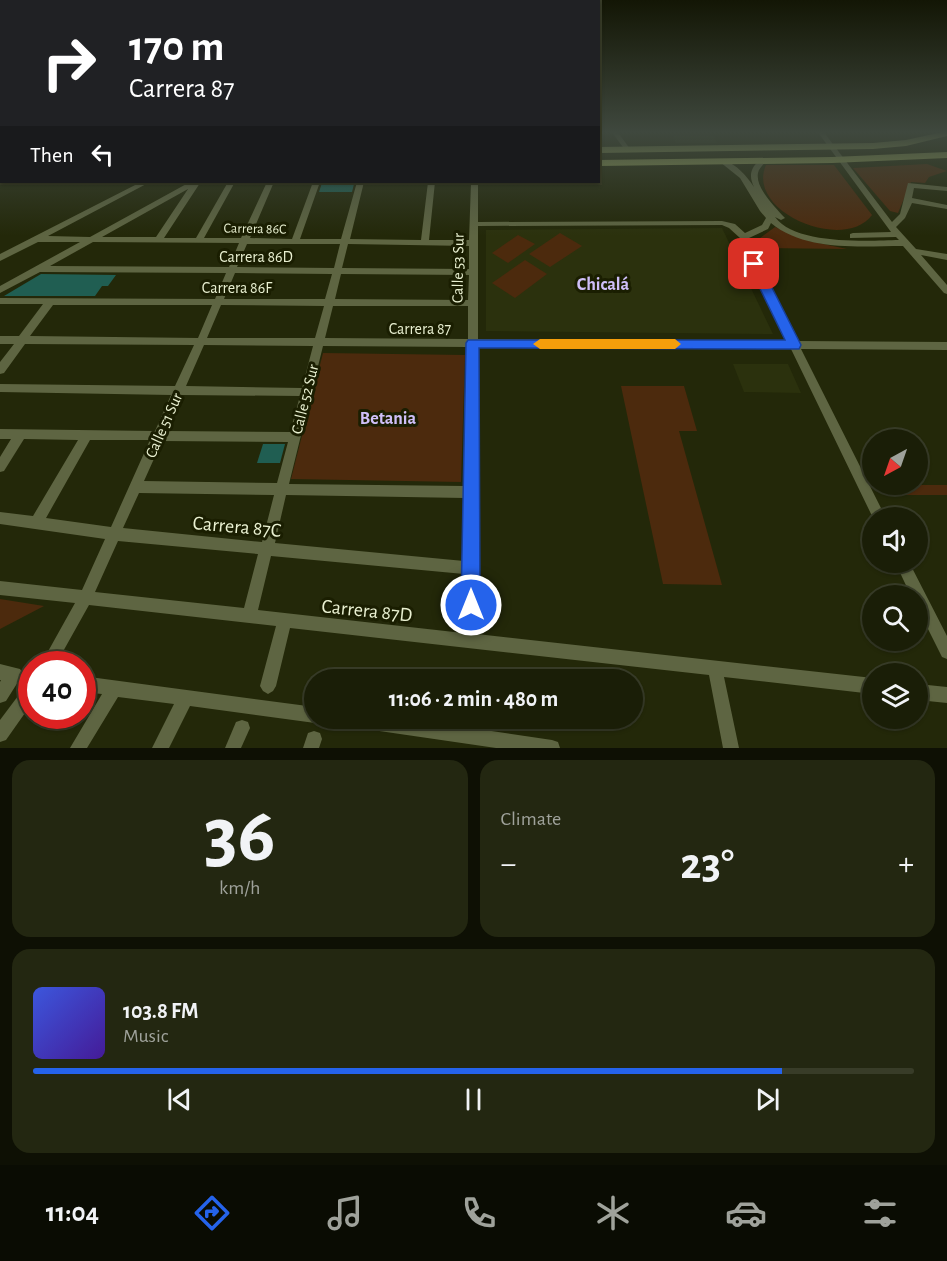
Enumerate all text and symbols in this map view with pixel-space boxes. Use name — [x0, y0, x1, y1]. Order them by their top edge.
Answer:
icon: right — [30, 24, 108, 102]
text: 170 m — [129, 26, 224, 68]
text: Carrera 87 — [129, 75, 235, 102]
icon: left — [86, 138, 119, 171]
text: Then — [30, 144, 74, 166]
street label: Carrera 86C — [223, 221, 286, 237]
street label: Calle 53 Sur — [449, 232, 467, 303]
pin — [728, 238, 779, 289]
icon: arrive — [737, 247, 770, 280]
street label: Carrera 86D — [219, 249, 293, 265]
district label: Chicalá — [577, 276, 630, 294]
street label: Carrera 86F — [202, 280, 273, 296]
street label: Carrera 87 — [389, 321, 452, 337]
street label: Calle 52 Sur — [289, 362, 322, 436]
street label: Calle 51 Sur — [143, 390, 186, 460]
district label: Betania — [360, 410, 416, 428]
north arrow — [862, 429, 928, 495]
map controls — [862, 429, 928, 729]
button: sound — [862, 507, 928, 573]
street label: Carrera 87C — [192, 513, 282, 541]
position arrow — [439, 573, 503, 637]
button: search — [862, 585, 928, 651]
street label: Carrera 87D — [321, 596, 413, 626]
speed limit sign: 40 — [18, 651, 96, 729]
button: layers — [862, 663, 928, 729]
text: 11:06 · 2 min · 480 m — [389, 688, 558, 710]
text: 36 — [204, 798, 275, 876]
text: Climate — [501, 809, 561, 829]
text: 23° — [680, 842, 734, 887]
text: − — [501, 848, 516, 881]
text: + — [898, 848, 914, 881]
text: km/h — [219, 878, 260, 898]
text: 103.8 FM — [123, 1000, 198, 1022]
text: Music — [123, 1026, 169, 1046]
icon: previous — [163, 1083, 196, 1116]
icon: pause — [457, 1083, 490, 1116]
icon: next — [751, 1083, 784, 1116]
icon: directions — [191, 1192, 233, 1234]
icon: music — [324, 1192, 366, 1234]
icon: phone — [458, 1192, 500, 1234]
icon: climate — [592, 1192, 634, 1234]
icon: car — [725, 1192, 767, 1234]
icon: filters — [859, 1192, 901, 1234]
text: 11:04 — [46, 1199, 99, 1226]

